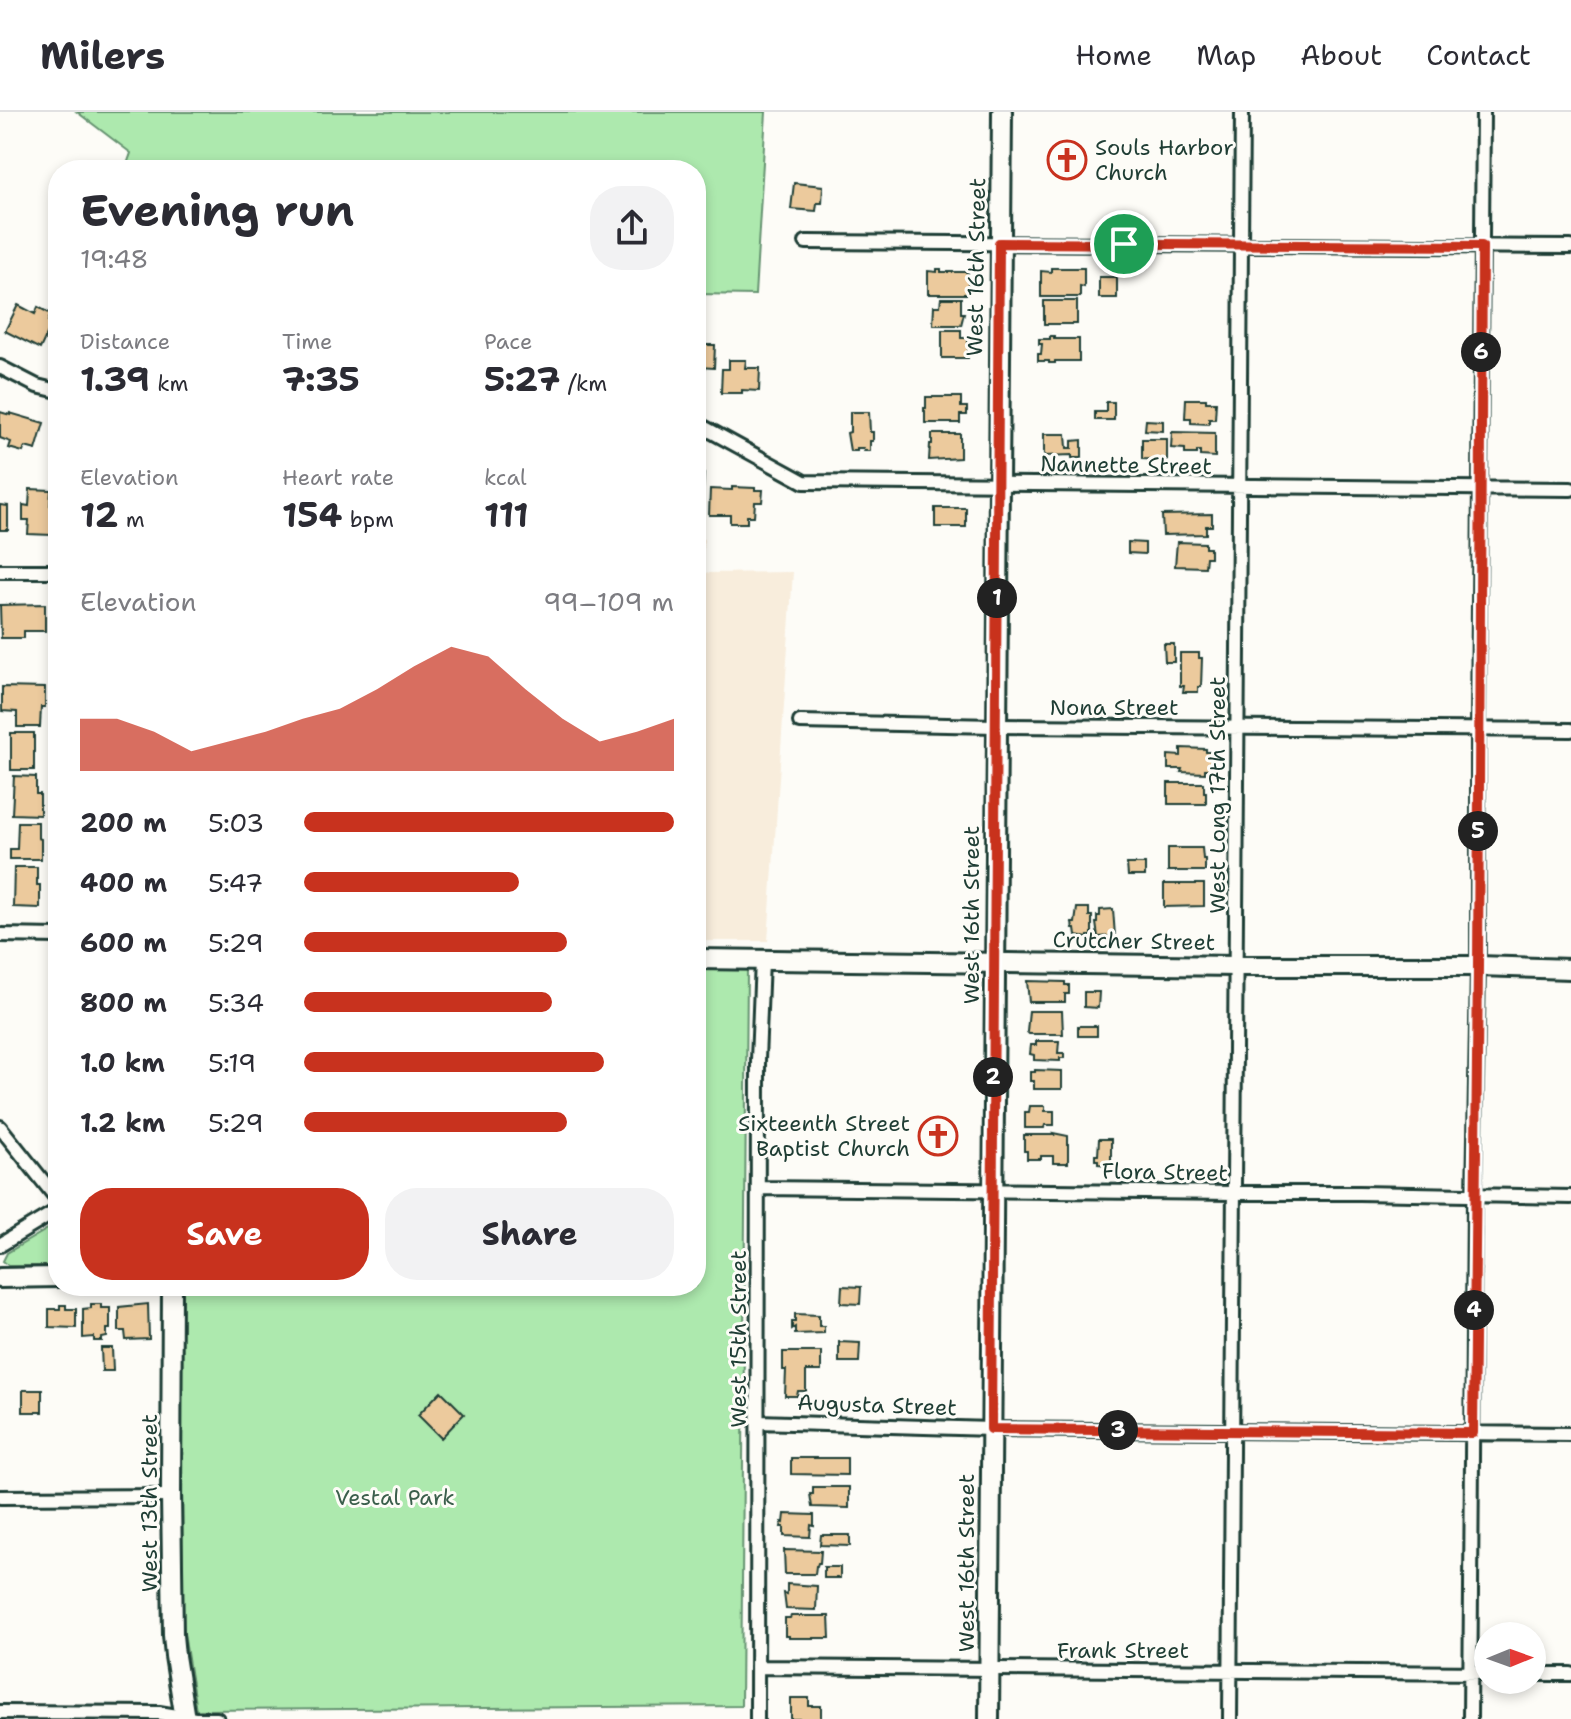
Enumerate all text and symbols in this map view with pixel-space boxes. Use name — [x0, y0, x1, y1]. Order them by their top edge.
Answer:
text: Milers — [40, 30, 165, 81]
text: Home — [1075, 36, 1152, 74]
text: Map — [1196, 36, 1256, 74]
text: About — [1300, 36, 1382, 74]
text: Contact — [1426, 36, 1531, 74]
place label: Souls Harbor Church — [1095, 133, 1234, 187]
church icon: Souls Harbor Church — [1046, 139, 1088, 181]
street label: West 16th Street — [960, 177, 992, 357]
text: Evening run — [80, 181, 354, 240]
button: share — [590, 186, 674, 270]
pin — [1090, 210, 1158, 278]
icon: arrive — [1102, 222, 1146, 266]
text: 19:48 — [80, 241, 149, 276]
text: Distance — [80, 327, 170, 356]
text: Time — [282, 327, 332, 356]
text: Pace — [484, 327, 532, 356]
pin: 6 — [1461, 332, 1501, 372]
text: 6 — [1473, 337, 1489, 366]
text: 1.39 — [80, 356, 150, 402]
text: 7:35 — [282, 356, 360, 402]
text: 5:27 — [484, 356, 560, 402]
text: km — [150, 369, 188, 398]
text: /km — [560, 369, 607, 398]
street label: Nannette Street — [1040, 449, 1212, 481]
text: Elevation — [80, 463, 178, 492]
text: Heart rate — [282, 463, 394, 492]
text: kcal — [484, 463, 527, 492]
text: 12 — [80, 492, 118, 538]
text: 154 — [282, 492, 342, 538]
text: 111 — [484, 492, 529, 538]
text: m — [118, 505, 145, 534]
text: bpm — [342, 505, 394, 534]
pin: 1 — [977, 578, 1017, 618]
text: 1 — [992, 583, 1002, 612]
text: Elevation — [80, 584, 196, 619]
text: 99–109 m — [543, 584, 674, 619]
street label: West Long 17th Street — [1203, 676, 1232, 914]
street label: Nona Street — [1049, 693, 1179, 722]
text: 200 m — [80, 805, 167, 840]
text: 5:03 — [208, 805, 264, 840]
pin: 5 — [1458, 811, 1498, 851]
text: 5 — [1471, 816, 1485, 845]
street label: West 16th Street — [957, 826, 986, 1004]
text: 400 m — [80, 865, 167, 900]
text: 5:47 — [208, 865, 263, 900]
text: 600 m — [80, 925, 167, 960]
text: 5:29 — [208, 925, 264, 960]
street label: Crutcher Street — [1052, 925, 1216, 957]
text: 800 m — [80, 985, 167, 1020]
text: 5:34 — [208, 985, 264, 1020]
text: 1.0 km — [80, 1045, 165, 1080]
text: 5:19 — [208, 1045, 256, 1080]
pin: 2 — [973, 1057, 1013, 1097]
text: 2 — [985, 1062, 1001, 1091]
text: 1.2 km — [80, 1105, 165, 1140]
text: 5:29 — [208, 1105, 264, 1140]
place label: Sixteenth Street Baptist Church — [738, 1109, 910, 1163]
church icon: Sixteenth Street Baptist Church — [917, 1115, 959, 1157]
street label: Flora Street — [1102, 1156, 1228, 1188]
button: Save — [80, 1188, 369, 1280]
button: Share — [385, 1188, 674, 1280]
street label: West 15th Street — [724, 1250, 753, 1428]
pin: 4 — [1454, 1290, 1494, 1330]
text: 4 — [1466, 1295, 1482, 1324]
street label: Augusta Street — [797, 1388, 957, 1422]
pin: 3 — [1098, 1410, 1138, 1450]
street label: West 13th Street — [135, 1414, 164, 1592]
text: 3 — [1110, 1415, 1126, 1444]
street label: West 16th Street — [952, 1474, 981, 1652]
park label: Vestal Park — [335, 1483, 455, 1512]
north arrow — [1474, 1622, 1546, 1694]
map controls — [1474, 1622, 1546, 1694]
street label: Frank Street — [1057, 1636, 1189, 1665]

